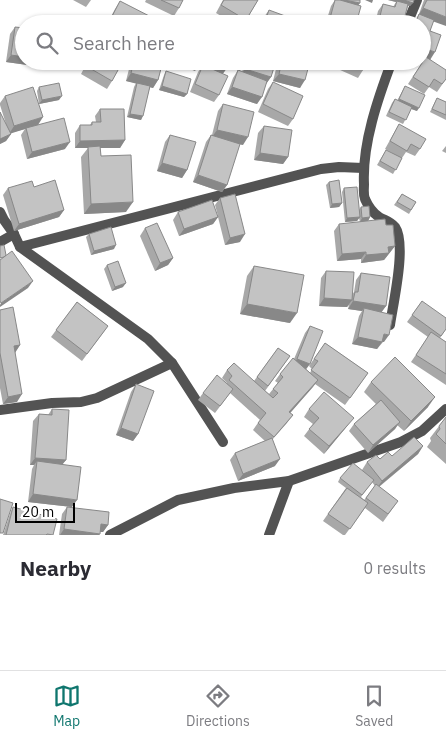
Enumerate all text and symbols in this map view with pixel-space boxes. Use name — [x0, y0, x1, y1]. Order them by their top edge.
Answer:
search box — [15, 15, 431, 70]
icon: search — [33, 29, 61, 57]
text: Search here — [73, 31, 175, 55]
scale bar — [15, 500, 75, 523]
text: 20 m — [22, 503, 54, 521]
text: Nearby — [20, 554, 91, 582]
text: 0 results — [363, 558, 426, 578]
tab: Map — [53, 682, 81, 730]
tab: Directions — [186, 682, 250, 730]
tab: Saved — [355, 682, 393, 730]

